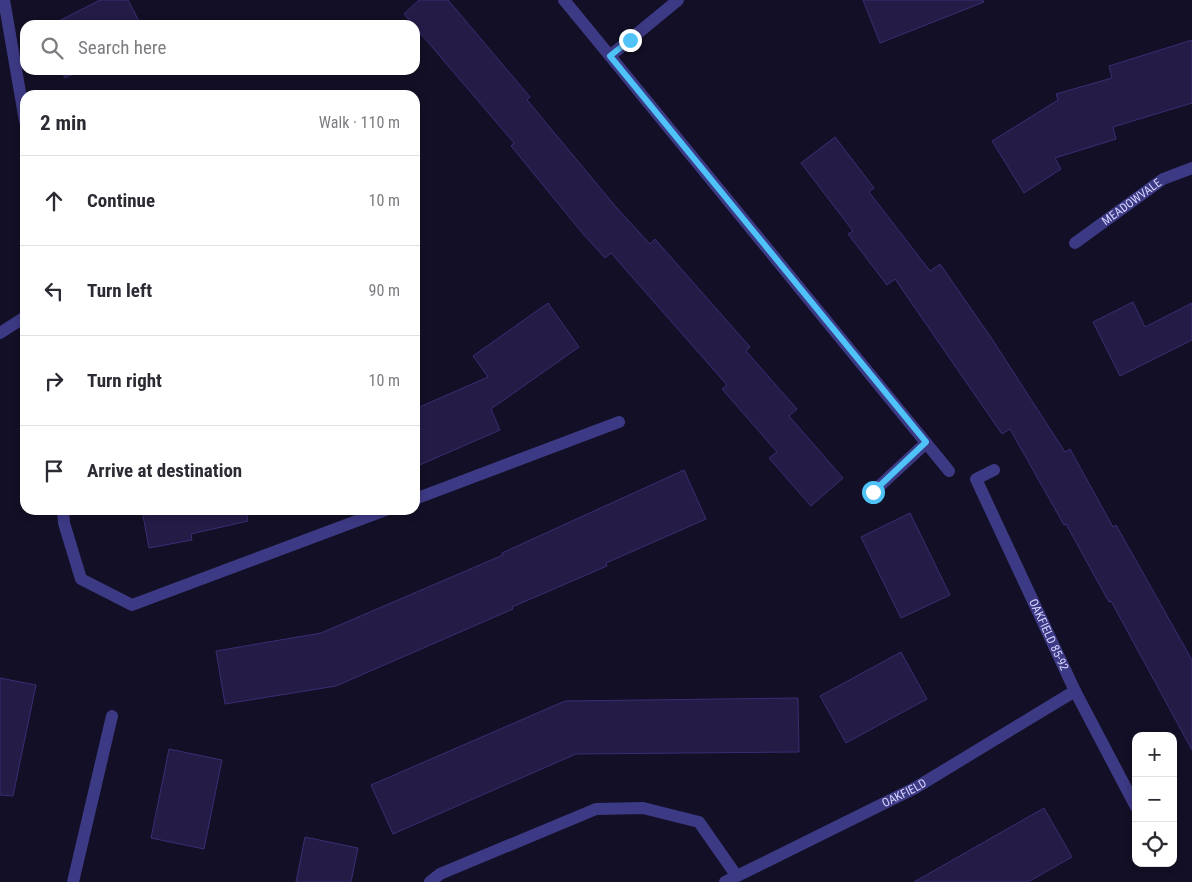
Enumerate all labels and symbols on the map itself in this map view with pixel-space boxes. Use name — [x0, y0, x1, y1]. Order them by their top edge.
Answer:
route end — [619, 29, 642, 52]
street label: MEADOWVALE — [1099, 176, 1164, 228]
route start — [862, 481, 885, 504]
street label: OAKFIELD 85-92 — [1026, 597, 1071, 673]
street label: OAKFIELD — [880, 776, 929, 810]

